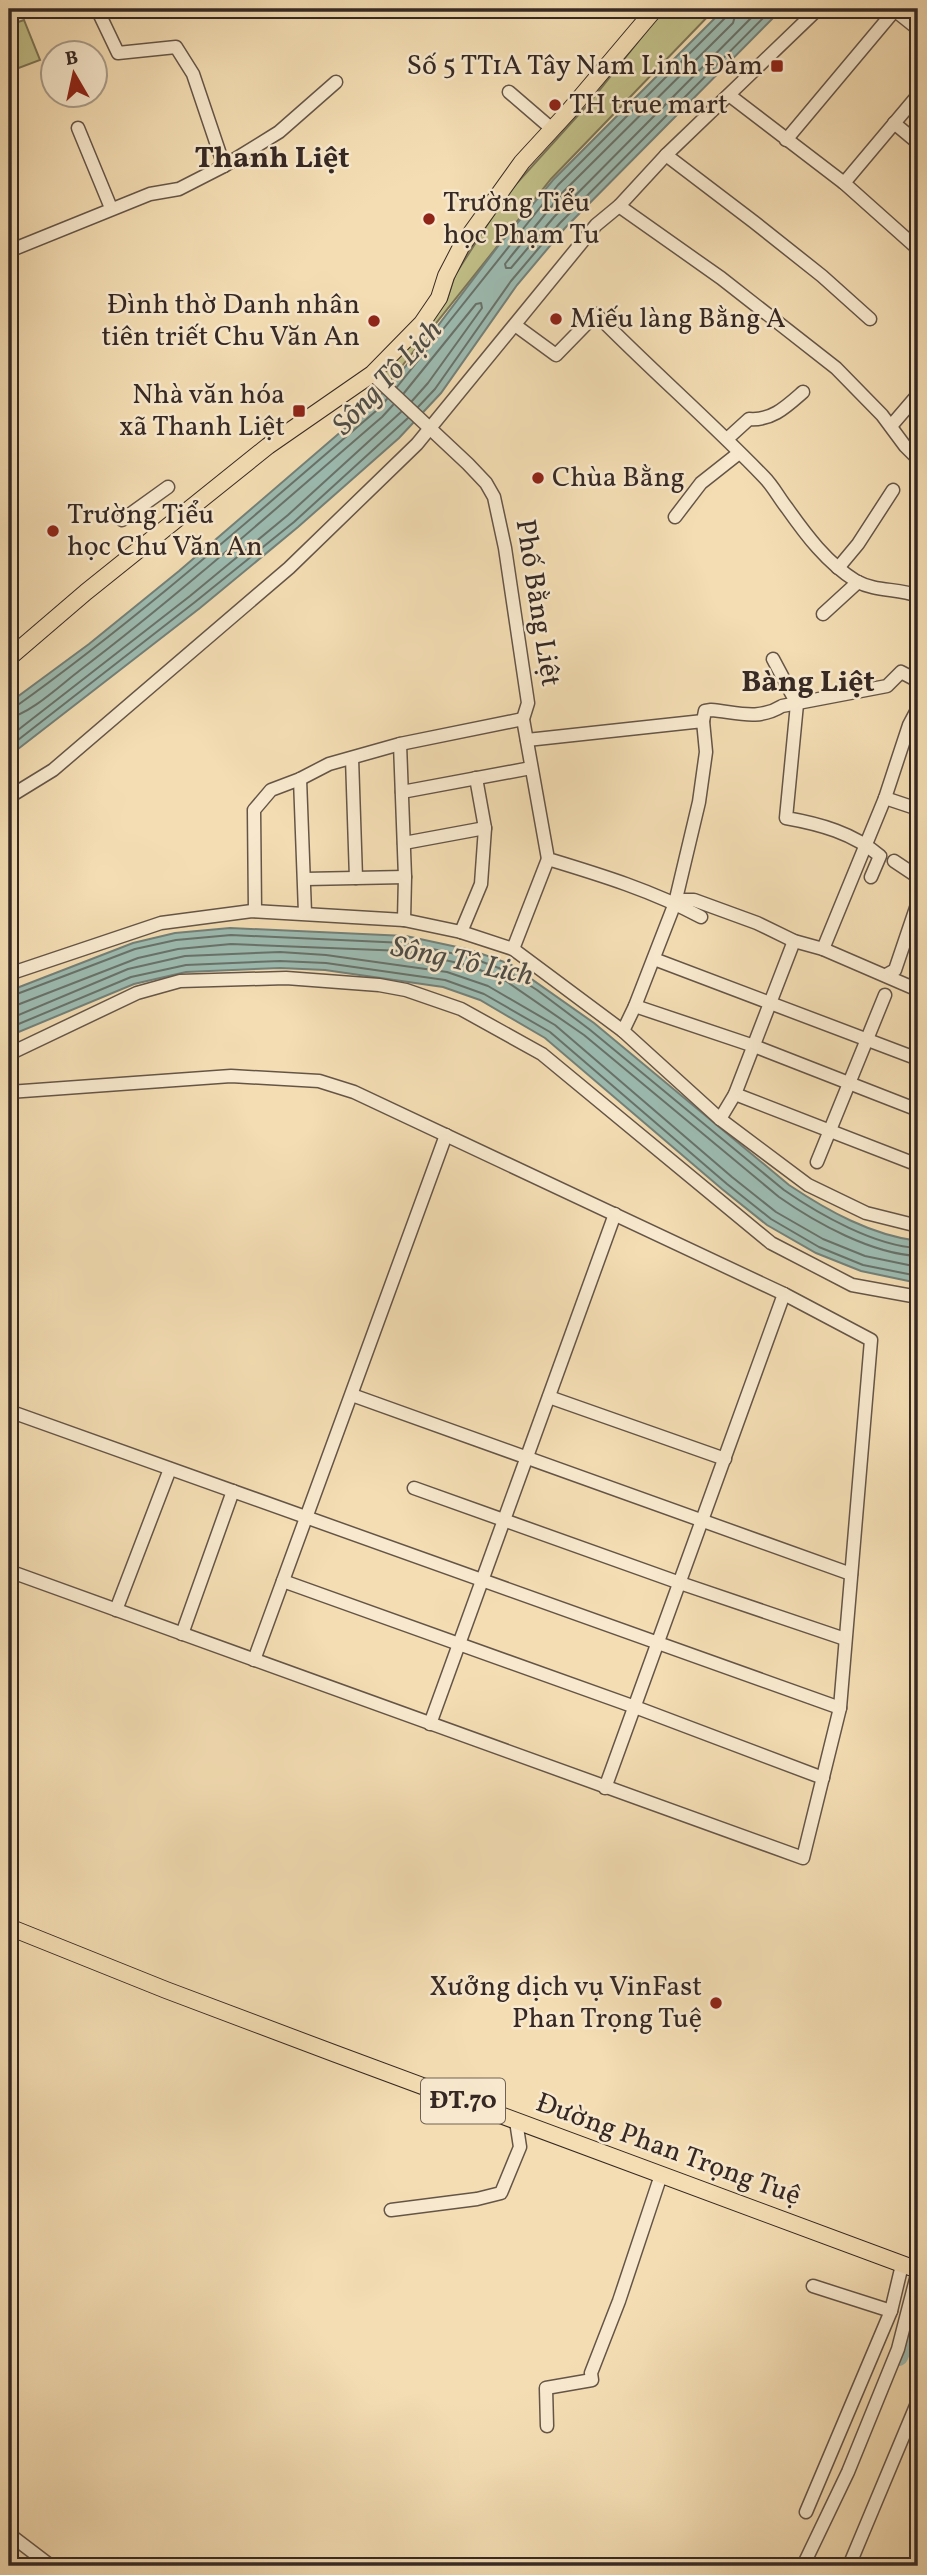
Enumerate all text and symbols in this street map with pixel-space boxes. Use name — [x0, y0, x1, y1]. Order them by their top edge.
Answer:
north arrow — [38, 38, 108, 108]
text: B — [63, 45, 80, 73]
place label: Số 5 TT1A Tây Nam Linh Đàm — [406, 47, 763, 86]
marker: Số 5 TT1A Tây Nam Linh Đàm — [769, 58, 785, 74]
place label: TH true mart — [569, 86, 728, 125]
marker: TH true mart — [547, 97, 563, 113]
district label: Thanh Liệt — [194, 138, 350, 180]
place label: Trường Tiểu học Phạm Tu — [443, 184, 600, 255]
marker: Trường Tiểu học Phạm Tu — [421, 211, 437, 227]
place label: Đình thờ Danh nhân tiên triết Chu Văn An — [101, 286, 360, 357]
place label: Miếu làng Bằng A — [570, 300, 786, 339]
water label: Sông Tô Lịch — [323, 311, 453, 445]
marker: Miếu làng Bằng A — [548, 311, 564, 327]
marker: Đình thờ Danh nhân tiên triết Chu Văn An — [366, 313, 382, 329]
place label: Nhà văn hóa xã Thanh Liệt — [119, 376, 285, 447]
marker: Nhà văn hóa xã Thanh Liệt — [291, 403, 307, 419]
place label: Chùa Bằng — [552, 459, 685, 498]
marker: Chùa Bằng — [530, 470, 546, 486]
place label: Trường Tiểu học Chu Văn An — [67, 496, 263, 567]
street label: Phố Bằng Liệt — [505, 517, 569, 689]
marker: Trường Tiểu học Chu Văn An — [45, 523, 61, 539]
district label: Bàng Liệt — [741, 662, 875, 704]
water label: Sông Tô Lịch — [387, 926, 537, 998]
place label: Xưởng dịch vụ VinFast Phan Trọng Tuệ — [429, 1968, 702, 2039]
marker: Xưởng dịch vụ VinFast Phan Trọng Tuệ — [708, 1995, 724, 2011]
road number: ĐT.70 — [421, 2078, 505, 2124]
street label: Đường Phan Trọng Tuệ — [530, 2084, 806, 2216]

